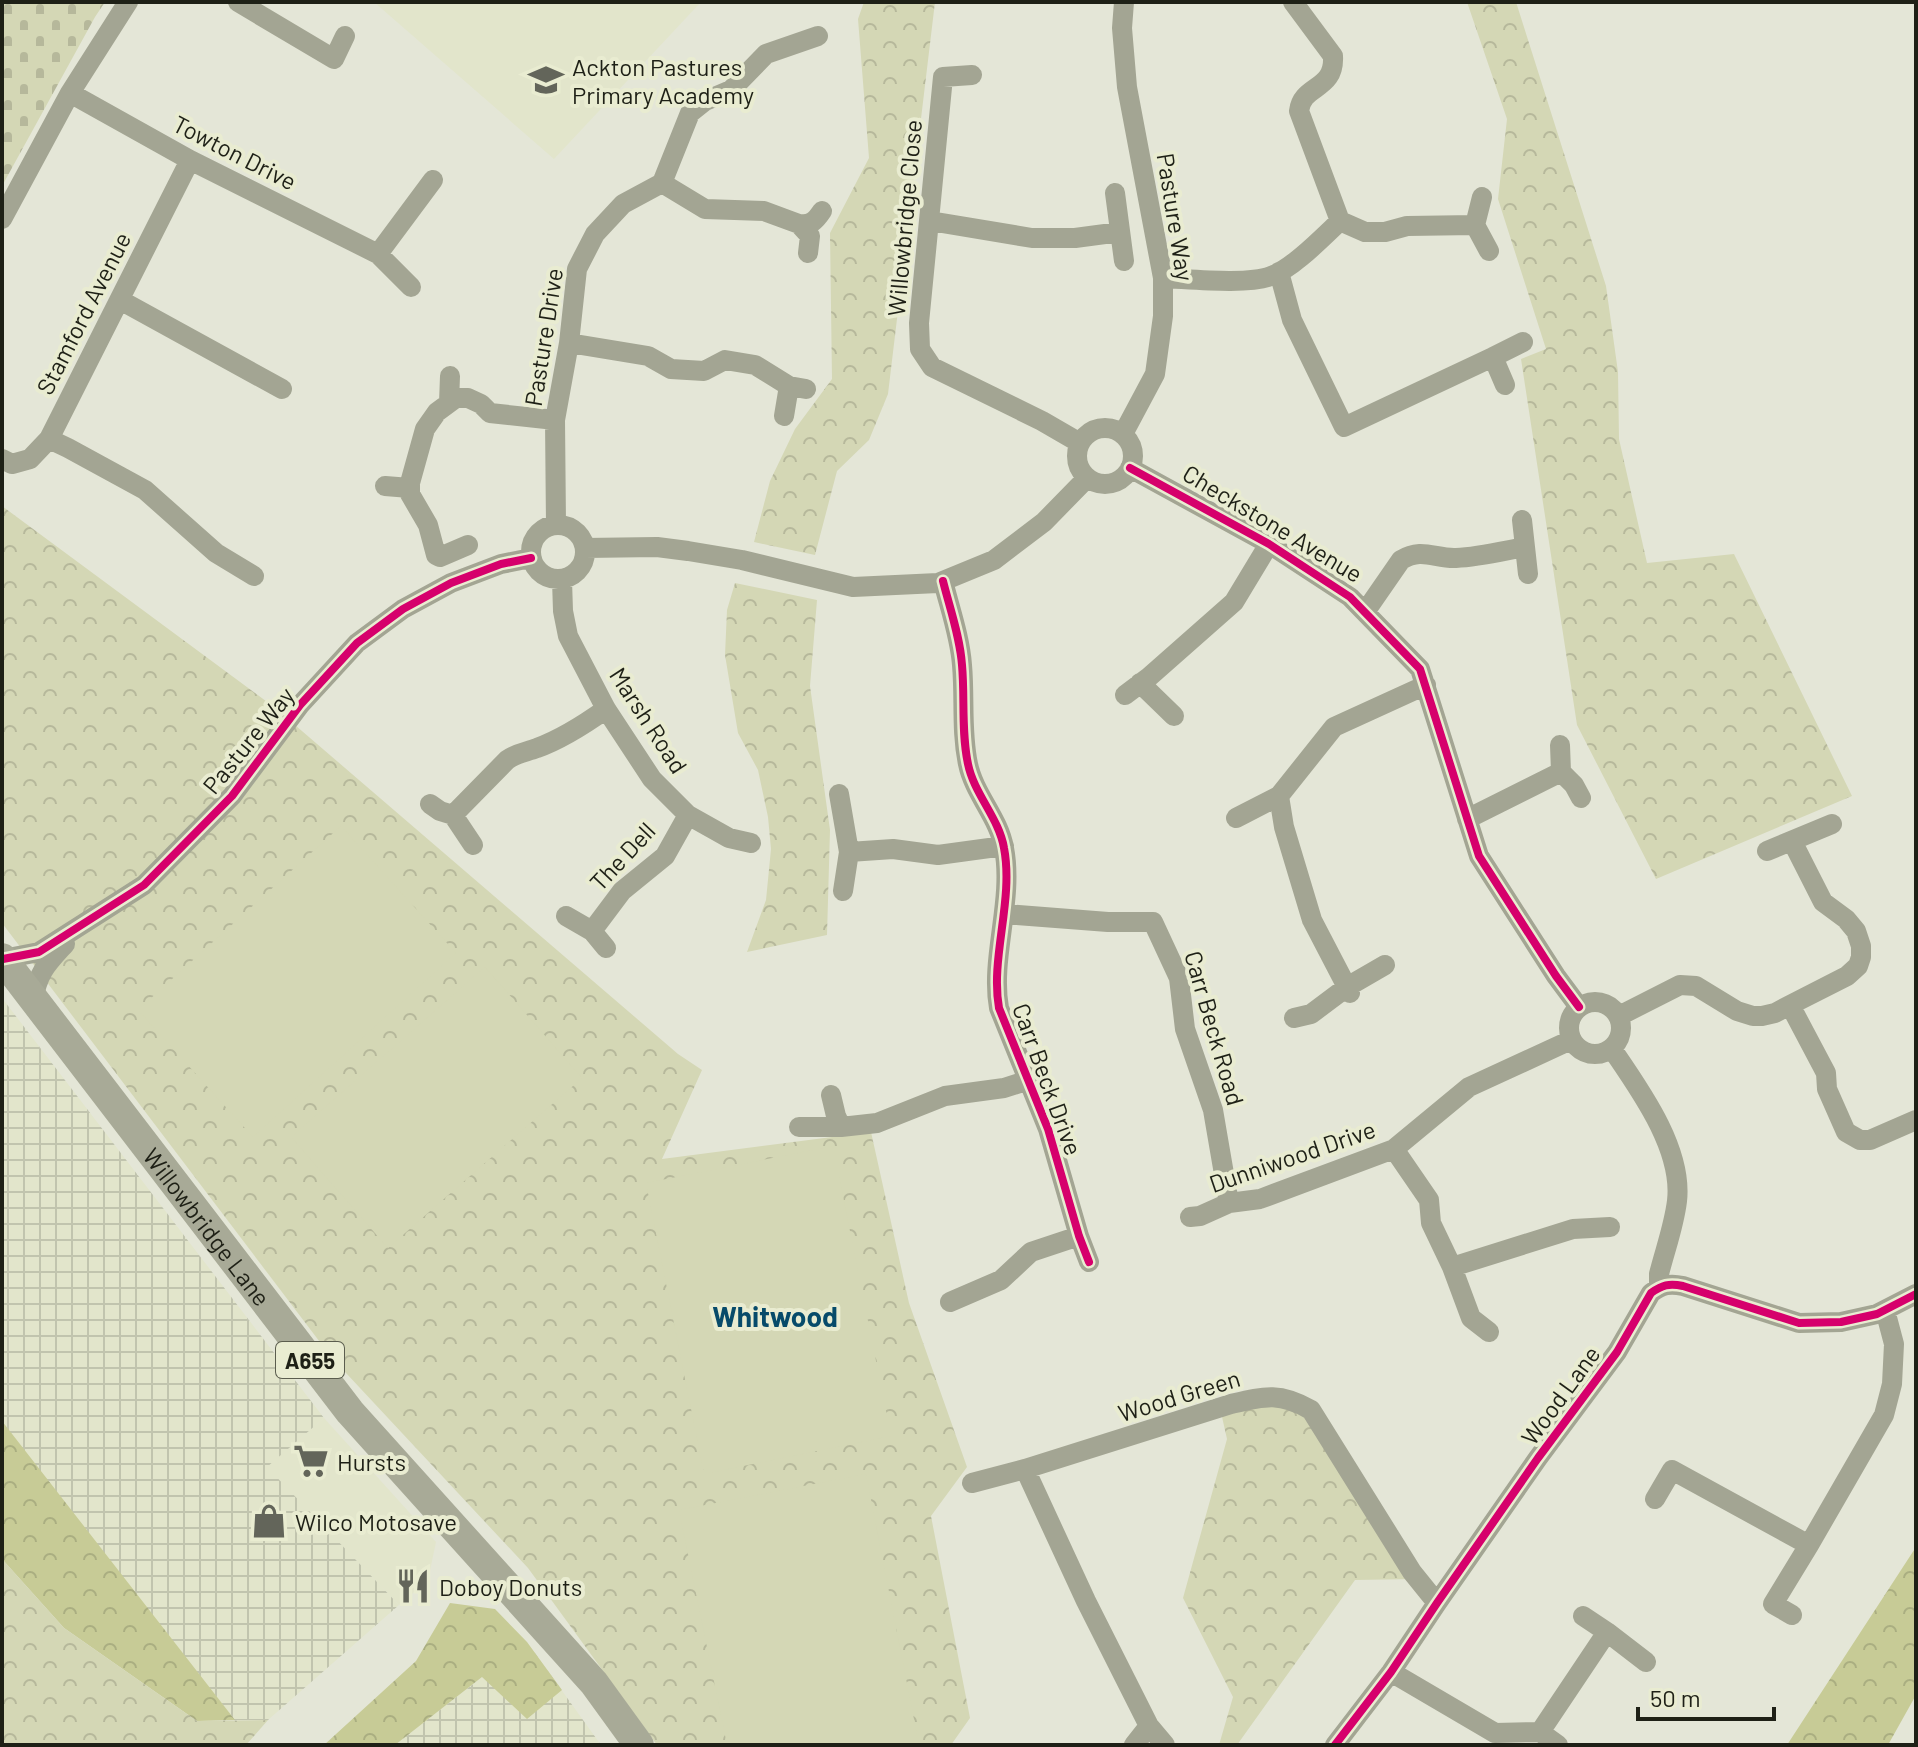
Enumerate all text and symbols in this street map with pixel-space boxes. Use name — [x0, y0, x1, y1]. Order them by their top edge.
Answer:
place label: Ackton Pastures Primary Academy — [572, 52, 754, 109]
school or university icon: Ackton Pastures Primary Academy — [527, 61, 565, 99]
street label: Towton Drive — [168, 109, 302, 195]
street label: Willowbridge Close — [881, 119, 927, 317]
street label: Pasture Way — [1152, 151, 1200, 283]
street label: Stamford Avenue — [30, 227, 136, 399]
street label: Pasture Drive — [518, 266, 568, 408]
street label: Checkstone Avenue — [1178, 458, 1368, 588]
street label: Marsh Road — [604, 662, 694, 778]
street label: Pasture Way — [196, 681, 300, 799]
street label: The Dell — [583, 816, 661, 896]
street label: Carr Beck Road — [1179, 948, 1251, 1108]
street label: Carr Beck Drive — [1007, 999, 1089, 1159]
street label: Dunniwood Drive — [1205, 1114, 1379, 1198]
street label: Willowbridge Lane — [138, 1142, 277, 1311]
district label: Whitwood — [712, 1299, 838, 1333]
street label: Wood Lane — [1514, 1340, 1606, 1450]
road number: A655 — [276, 1342, 344, 1378]
street label: Wood Green — [1115, 1363, 1243, 1427]
supermarket icon: Hursts — [292, 1442, 330, 1480]
place label: Hursts — [337, 1447, 406, 1476]
shop icon: Wilco Motosave — [250, 1502, 288, 1540]
place label: Wilco Motosave — [295, 1507, 457, 1536]
restaurant icon: Doboy Donuts — [394, 1567, 432, 1605]
place label: Doboy Donuts — [439, 1572, 582, 1601]
scale bar — [1638, 1671, 1774, 1721]
text: 50 m — [1650, 1683, 1701, 1712]

